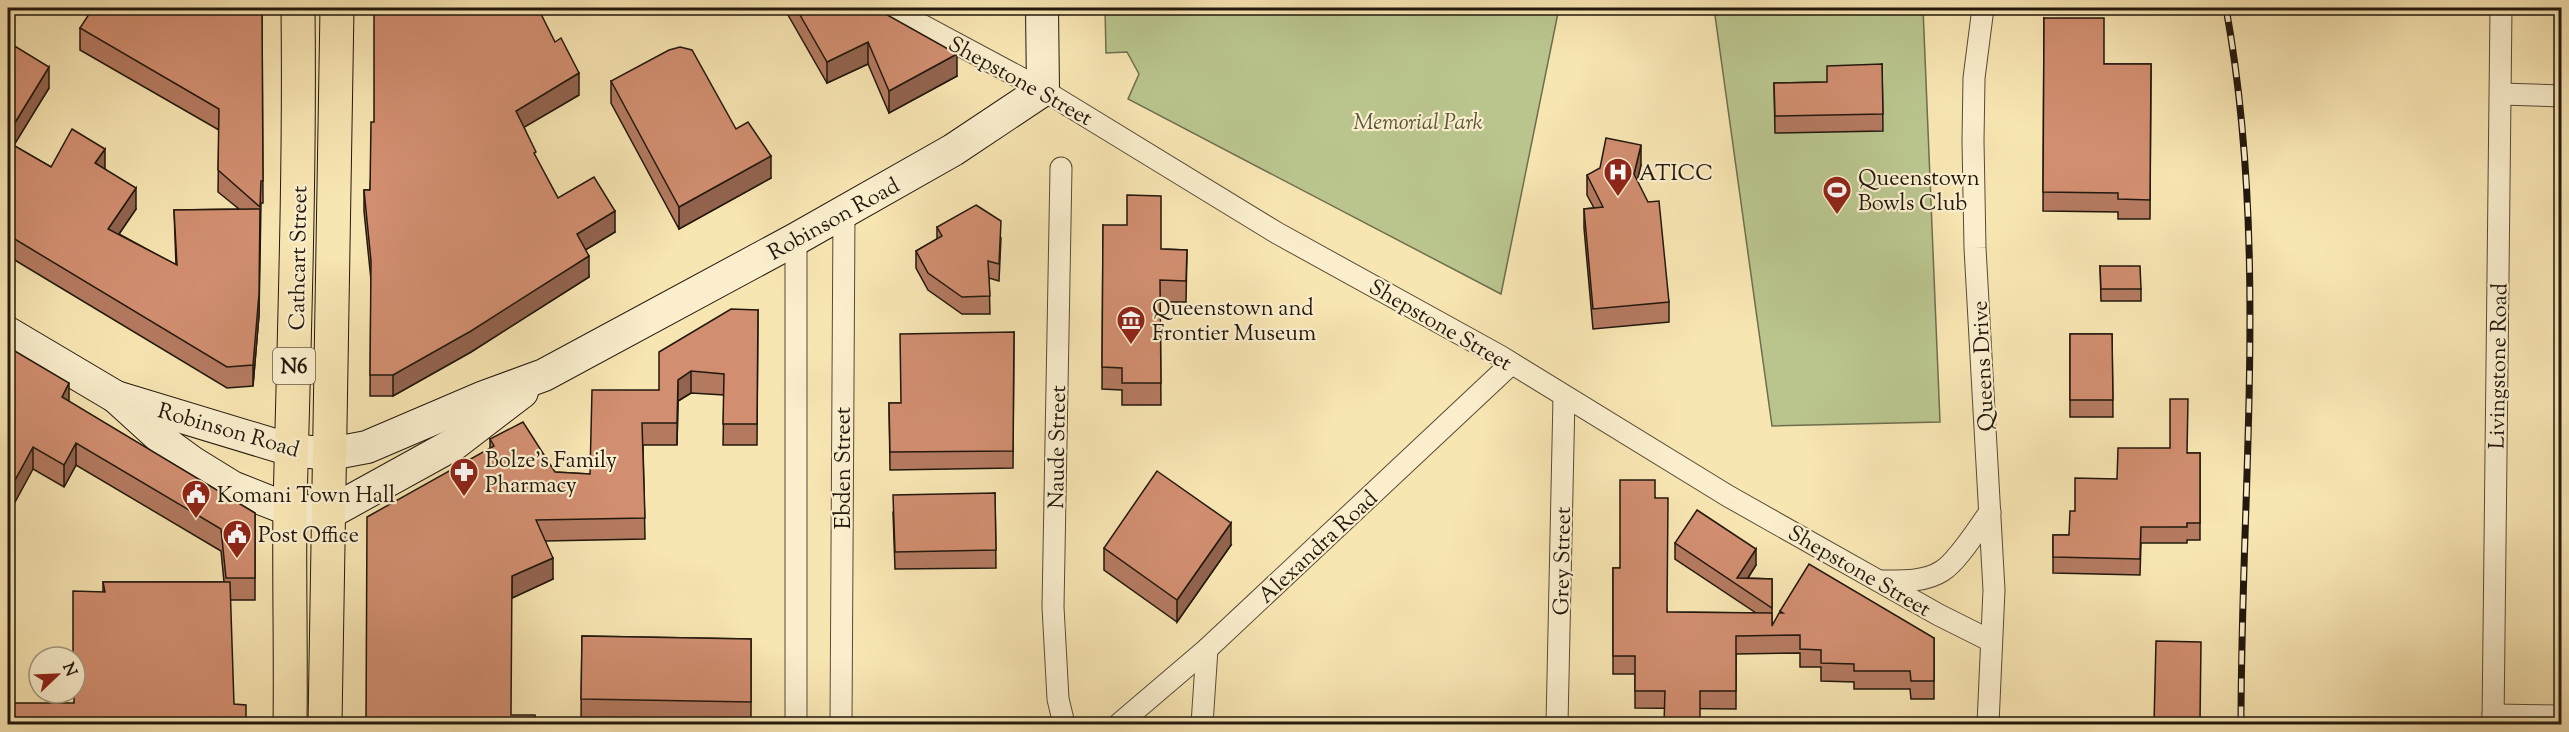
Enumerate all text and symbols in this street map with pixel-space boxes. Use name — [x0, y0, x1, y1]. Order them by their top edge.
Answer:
street label: Shepstone Street — [941, 30, 1098, 136]
park label: Memorial Park — [1353, 108, 1483, 140]
hospital icon: ATICC — [1602, 156, 1634, 198]
place label: ATICC — [1639, 159, 1713, 191]
place label: Queenstown Bowls Club — [1858, 164, 1980, 221]
street label: Robinson Road — [763, 171, 906, 270]
sports icon: Queenstown Bowls Club — [1821, 174, 1853, 216]
street label: Cathcart Street — [283, 185, 317, 331]
street label: Shepstone Street — [1362, 273, 1518, 381]
street label: Livingstone Road — [2483, 283, 2517, 449]
place label: Queenstown and Frontier Museum — [1152, 294, 1316, 351]
street label: Queens Drive — [1966, 300, 2004, 432]
museum icon: Queenstown and Frontier Museum — [1115, 304, 1147, 346]
road number: N6 — [273, 348, 315, 384]
street label: Naude Street — [1042, 384, 1076, 509]
street label: Robinson Road — [154, 396, 303, 467]
street label: Ebden Street — [829, 406, 861, 529]
place label: Bolze's Family Pharmacy — [485, 446, 617, 503]
pharmacy icon: Bolze's Family Pharmacy — [448, 456, 480, 498]
public building icon: Komani Town Hall — [180, 478, 212, 520]
place label: Komani Town Hall — [217, 481, 395, 513]
street label: Alexandra Road — [1252, 484, 1386, 612]
street label: Grey Street — [1547, 506, 1581, 616]
public building icon: Post Office — [221, 518, 253, 560]
street label: Shepstone Street — [1781, 519, 1937, 627]
place label: Post Office — [258, 521, 359, 553]
north arrow — [27, 645, 87, 705]
text: N — [55, 660, 82, 681]

